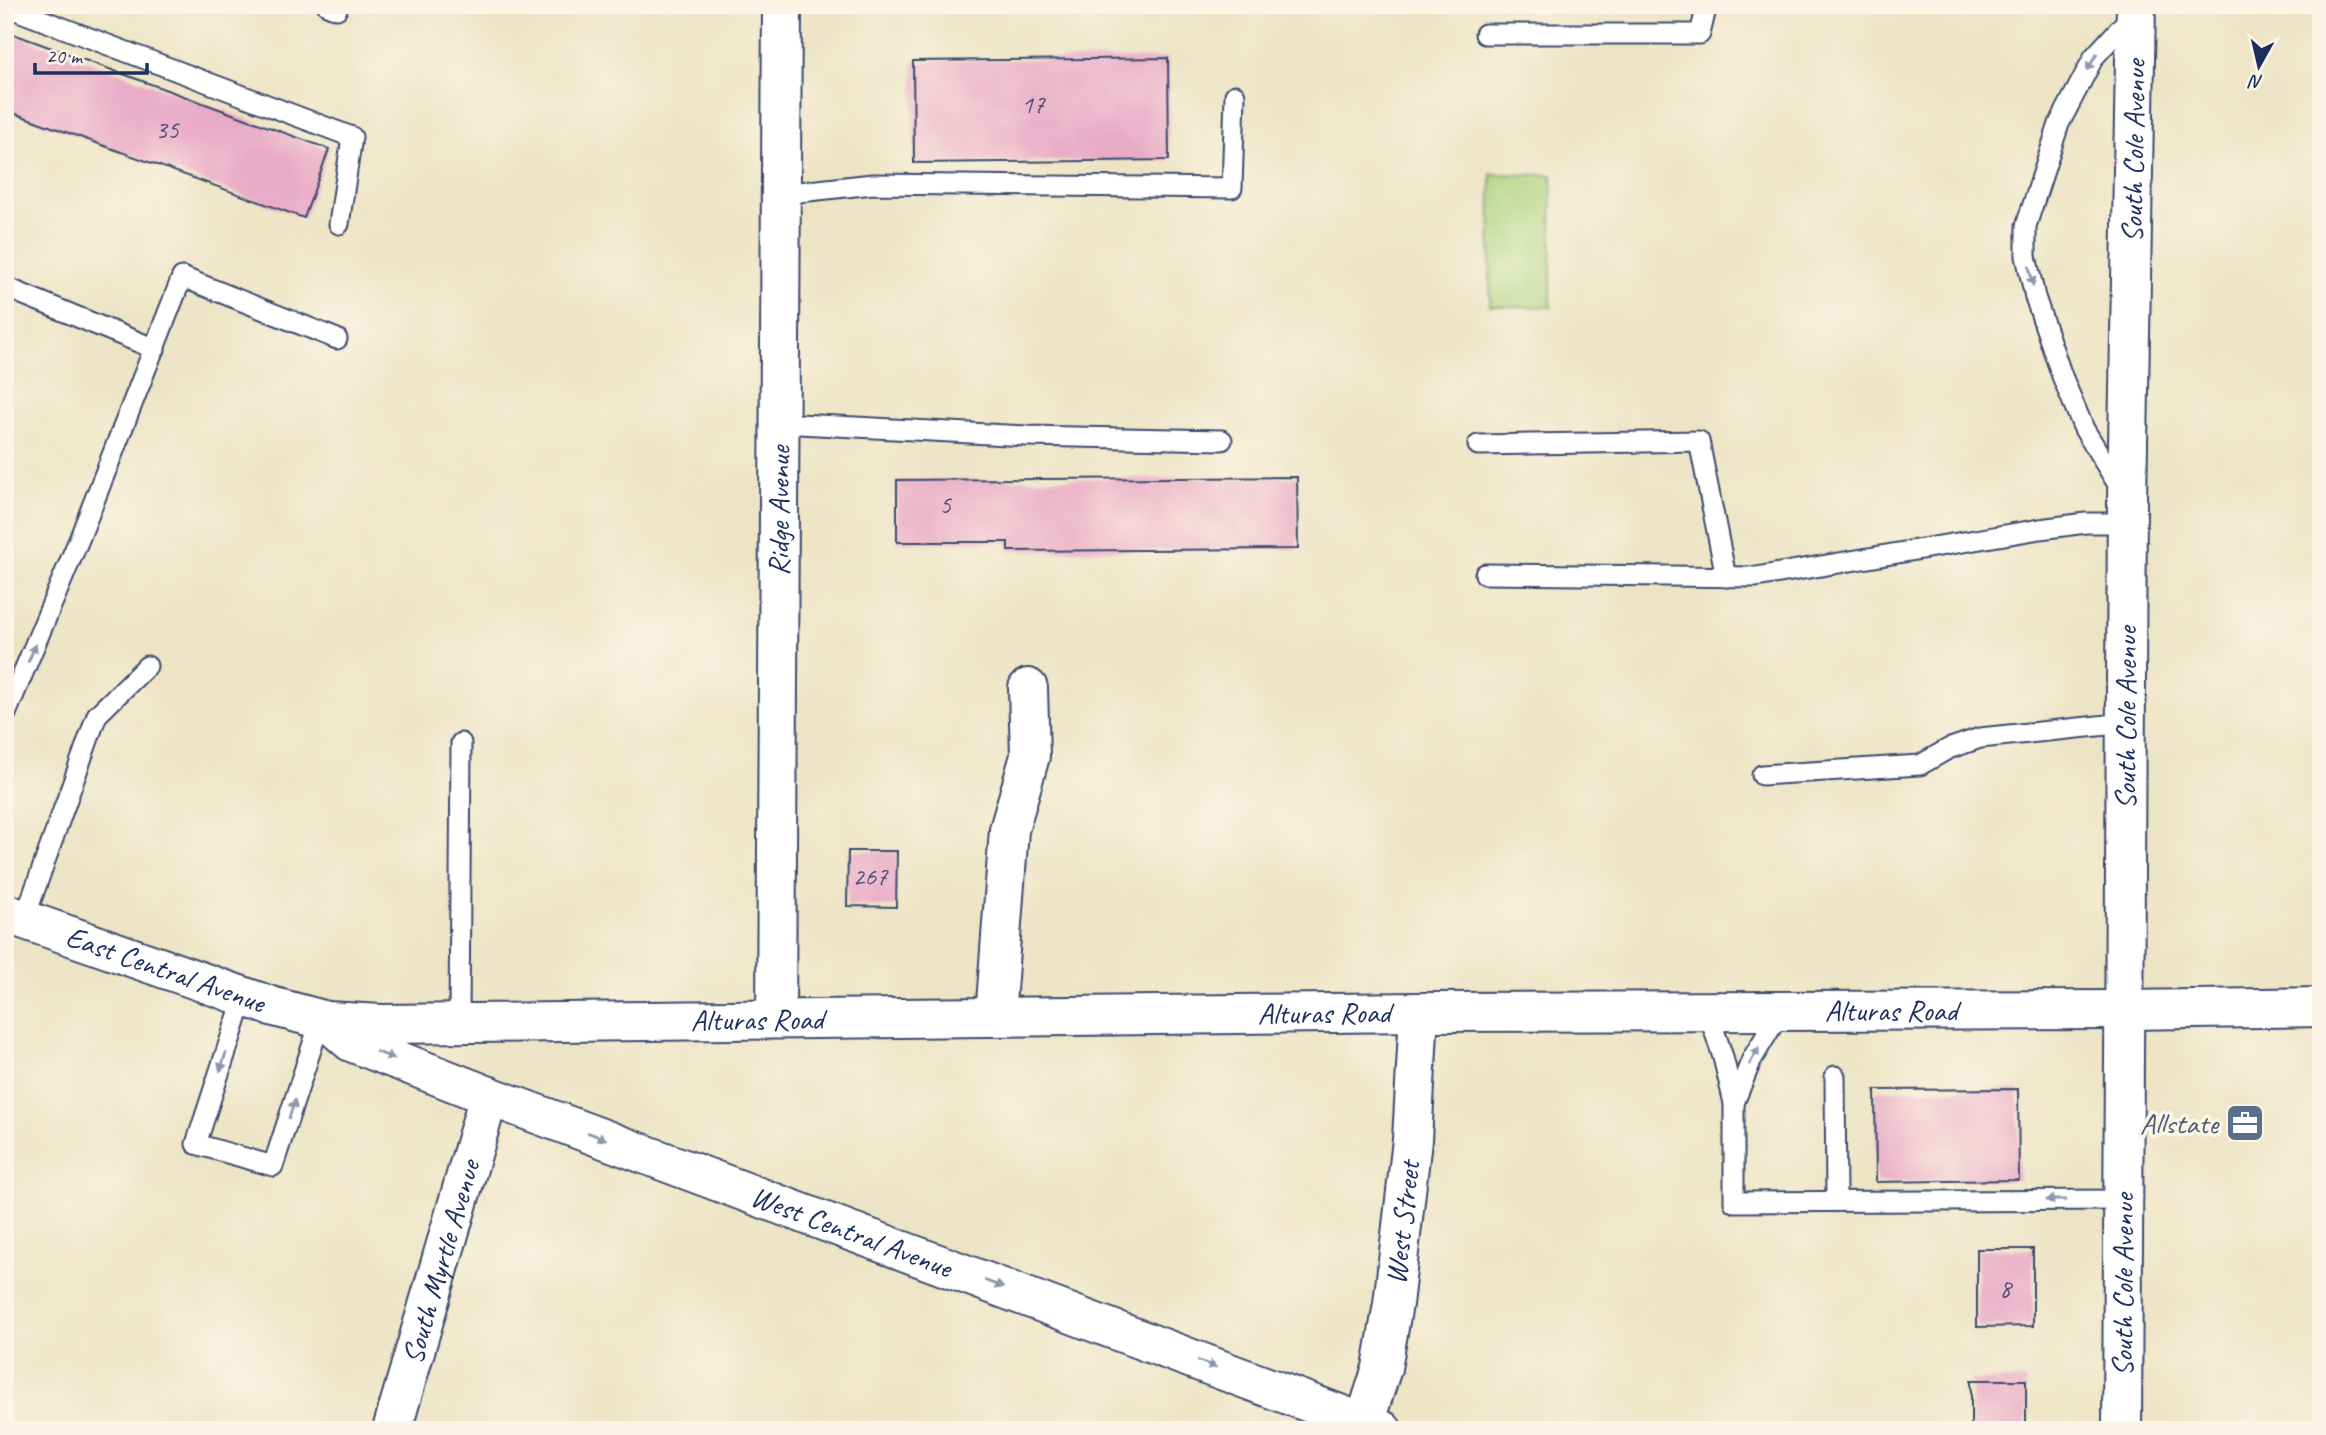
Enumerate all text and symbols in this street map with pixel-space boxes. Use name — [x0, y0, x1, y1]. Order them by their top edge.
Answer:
scale bar — [35, 32, 147, 76]
north arrow — [2224, 32, 2294, 102]
text: 20 m — [46, 43, 84, 69]
one-way arrow — [2086, 53, 2099, 72]
street label: South Cole Avenue — [2113, 57, 2154, 243]
text: N — [2246, 69, 2264, 95]
house number: 17 — [1021, 88, 1046, 121]
house number: 35 — [155, 113, 180, 146]
one-way arrow — [2025, 265, 2036, 287]
street label: Ridge Avenue — [760, 444, 798, 576]
house number: 5 — [939, 488, 952, 521]
street label: South Cole Avenue — [2106, 624, 2145, 810]
one-way arrow — [26, 643, 37, 664]
house number: 267 — [852, 860, 889, 893]
street label: East Central Avenue — [61, 917, 272, 1022]
street label: Alturas Road — [1825, 991, 1962, 1030]
street label: Alturas Road — [1257, 993, 1395, 1033]
street label: Alturas Road — [690, 1000, 828, 1039]
one-way arrow — [1749, 1046, 1760, 1066]
one-way arrow — [374, 1049, 395, 1060]
one-way arrow — [217, 1051, 228, 1072]
one-way arrow — [287, 1098, 297, 1119]
office icon: Allstate — [2224, 1102, 2266, 1144]
place label: Allstate — [2140, 1104, 2220, 1142]
one-way arrow — [587, 1131, 608, 1142]
street label: South Myrtle Avenue — [393, 1153, 489, 1368]
street label: West Street — [1376, 1156, 1429, 1286]
street label: West Central Avenue — [746, 1177, 959, 1287]
street label: South Cole Avenue — [2103, 1191, 2142, 1377]
one-way arrow — [2045, 1194, 2067, 1206]
house number: 8 — [1999, 1272, 2013, 1305]
one-way arrow — [983, 1279, 1004, 1290]
one-way arrow — [1196, 1359, 1217, 1370]

